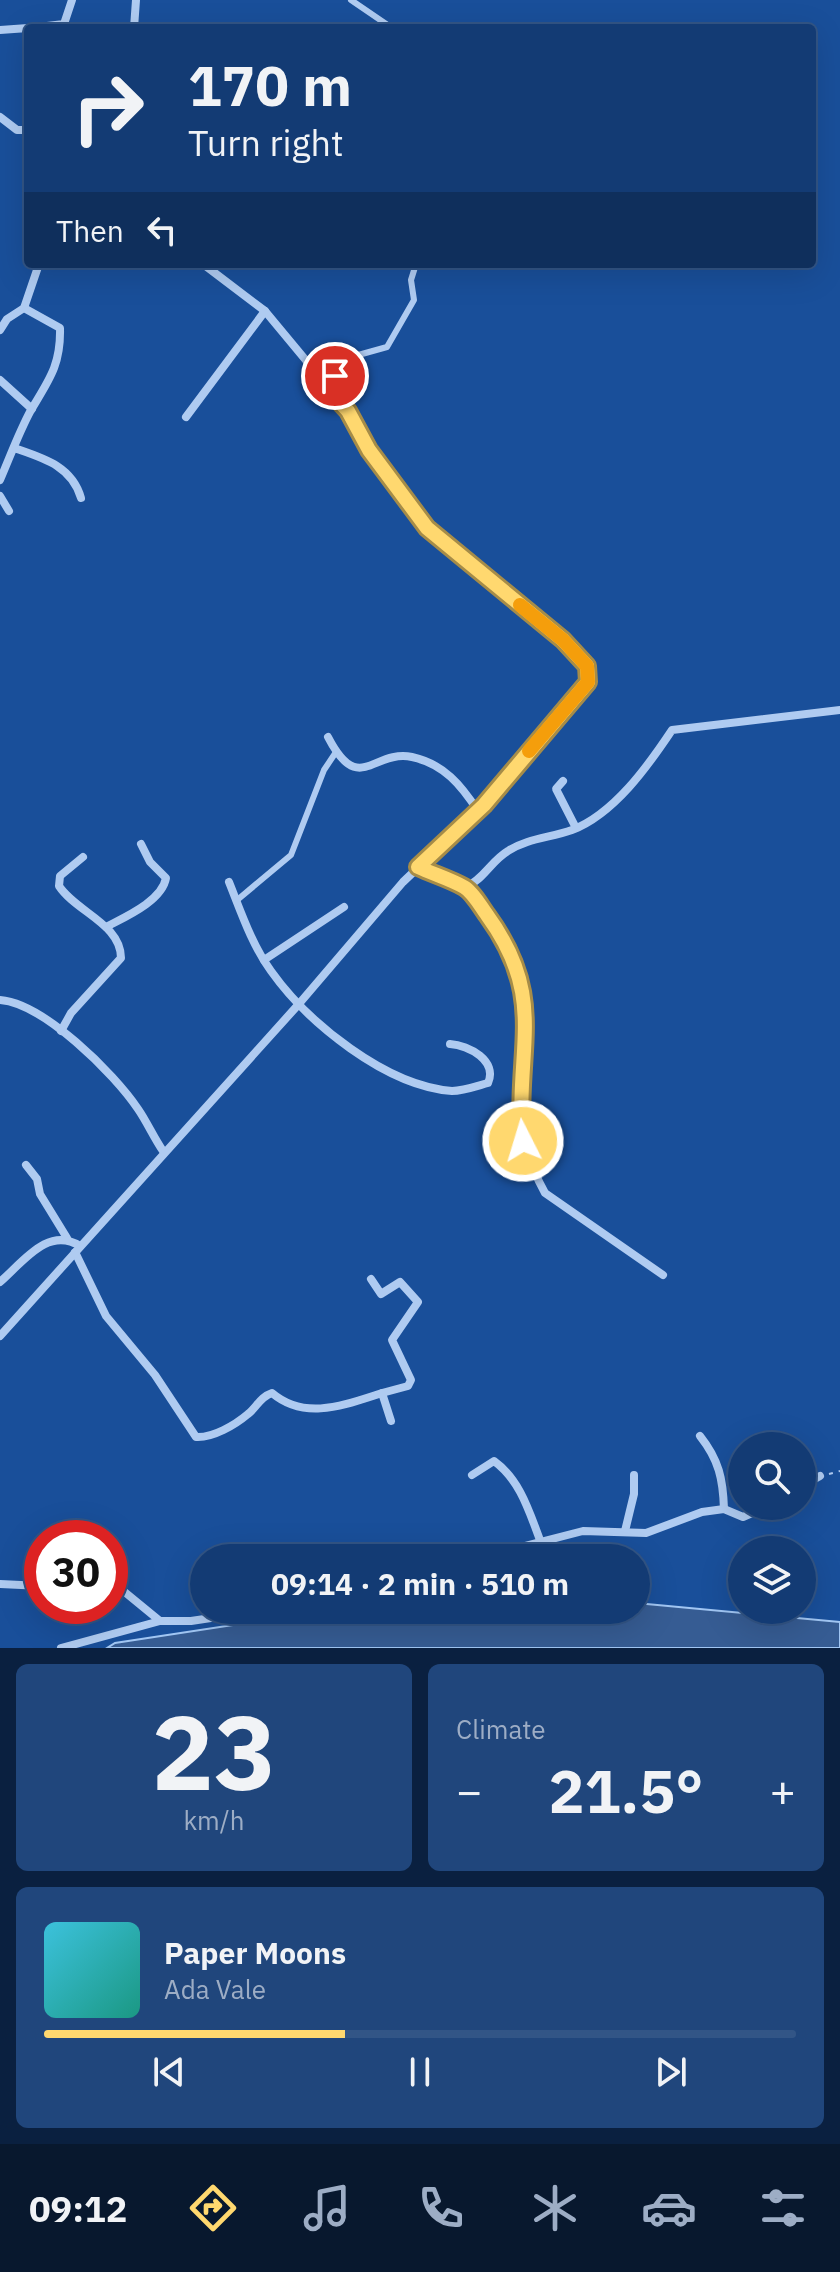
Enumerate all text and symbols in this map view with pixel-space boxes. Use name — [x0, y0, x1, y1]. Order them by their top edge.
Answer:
text: 170 m — [188, 49, 352, 121]
icon: right — [56, 56, 160, 160]
text: Turn right — [188, 119, 344, 166]
icon: left — [140, 208, 184, 252]
text: Then — [56, 211, 124, 250]
pin — [301, 342, 369, 410]
icon: arrive — [313, 354, 357, 398]
position arrow — [481, 1099, 565, 1183]
map controls — [728, 1432, 816, 1624]
button: search — [728, 1432, 816, 1520]
speed limit sign: 30 — [24, 1520, 128, 1624]
button: layers — [728, 1536, 816, 1624]
text: 09:14 · 2 min · 510 m — [271, 1564, 569, 1603]
text: 23 — [152, 1683, 276, 1819]
text: Climate — [456, 1712, 546, 1746]
text: 21.5° — [549, 1751, 703, 1830]
text: − — [456, 1762, 482, 1819]
text: + — [770, 1762, 796, 1819]
text: km/h — [183, 1803, 245, 1837]
text: Paper Moons — [164, 1933, 346, 1972]
text: Ada Vale — [164, 1972, 266, 2006]
icon: previous — [147, 2050, 191, 2094]
icon: pause — [398, 2050, 442, 2094]
icon: next — [649, 2050, 693, 2094]
icon: directions — [185, 2180, 241, 2236]
icon: music — [299, 2180, 355, 2236]
icon: phone — [413, 2180, 469, 2236]
icon: climate — [527, 2180, 583, 2236]
icon: car — [641, 2180, 697, 2236]
icon: filters — [755, 2180, 811, 2236]
text: 09:12 — [29, 2185, 127, 2232]

